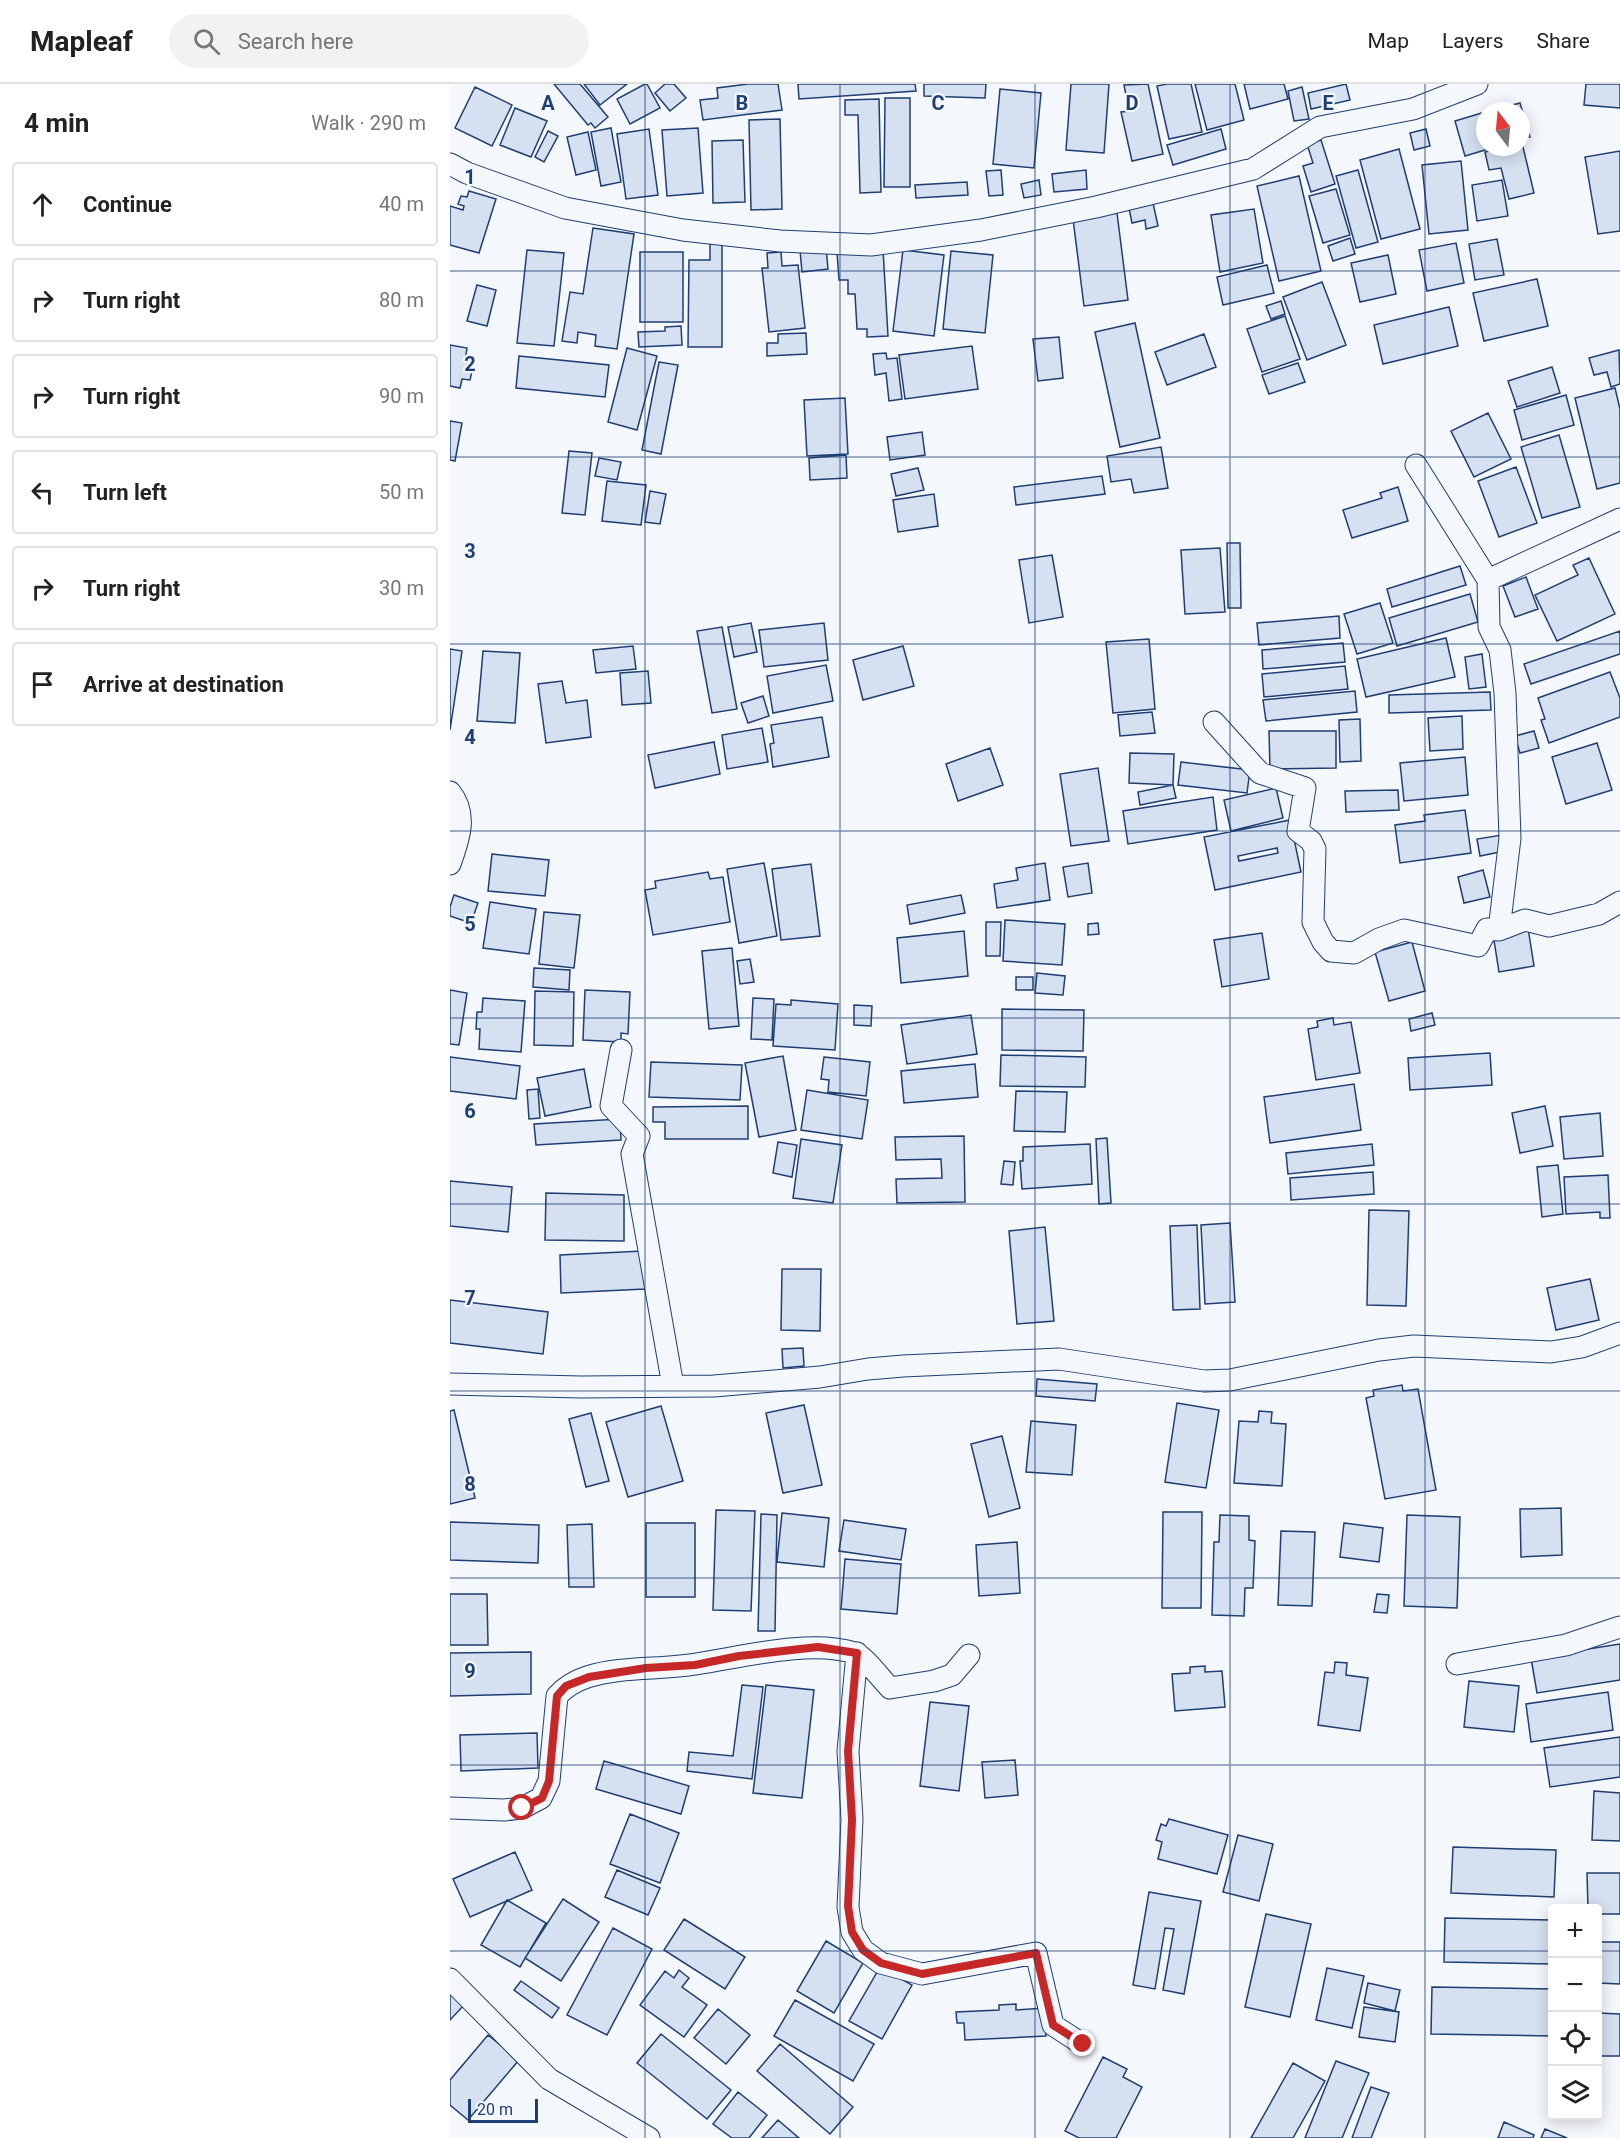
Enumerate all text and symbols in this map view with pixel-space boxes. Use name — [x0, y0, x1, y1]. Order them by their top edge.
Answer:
search box — [169, 14, 589, 68]
text: Mapleaf — [30, 25, 133, 58]
icon: search — [190, 25, 223, 58]
text: Search here — [238, 29, 354, 54]
text: Map — [1367, 29, 1409, 53]
text: Layers — [1442, 29, 1503, 53]
text: Share — [1536, 29, 1590, 53]
text: A — [541, 91, 555, 115]
text: B — [736, 91, 748, 115]
text: C — [931, 91, 945, 115]
text: D — [1126, 91, 1139, 115]
text: E — [1322, 91, 1334, 115]
north arrow — [1476, 102, 1530, 156]
text: 4 min — [24, 108, 89, 138]
text: Walk · 290 m — [311, 111, 426, 135]
text: 1 — [464, 165, 476, 189]
icon: ahead — [26, 188, 59, 221]
text: Continue — [83, 192, 172, 217]
text: 40 m — [379, 192, 424, 216]
icon: right — [26, 284, 59, 317]
text: Turn right — [83, 288, 180, 313]
text: 80 m — [379, 288, 424, 312]
text: 2 — [464, 352, 476, 376]
icon: right — [26, 380, 59, 413]
text: Turn right — [83, 384, 180, 409]
text: 90 m — [379, 384, 424, 408]
icon: left — [26, 476, 59, 509]
text: Turn left — [83, 480, 167, 505]
text: 50 m — [379, 480, 424, 504]
text: 3 — [464, 539, 476, 563]
icon: right — [26, 572, 59, 605]
text: Turn right — [83, 576, 180, 601]
text: 30 m — [379, 576, 424, 600]
icon: arrive — [26, 668, 59, 701]
text: Arrive at destination — [83, 672, 284, 697]
text: 4 — [464, 725, 476, 749]
text: 5 — [464, 912, 476, 936]
text: 6 — [464, 1099, 476, 1123]
text: 7 — [464, 1286, 476, 1310]
text: 8 — [464, 1472, 476, 1496]
text: 9 — [464, 1659, 476, 1683]
route start — [508, 1794, 534, 1820]
map controls — [1548, 1904, 1602, 2120]
button: + — [1548, 1904, 1602, 1958]
button: − — [1548, 1958, 1602, 2012]
button: locate — [1548, 2012, 1602, 2066]
route end — [1069, 2030, 1095, 2056]
button: layers — [1548, 2066, 1602, 2120]
scale bar — [468, 2096, 538, 2124]
text: 20 m — [477, 2100, 513, 2119]

